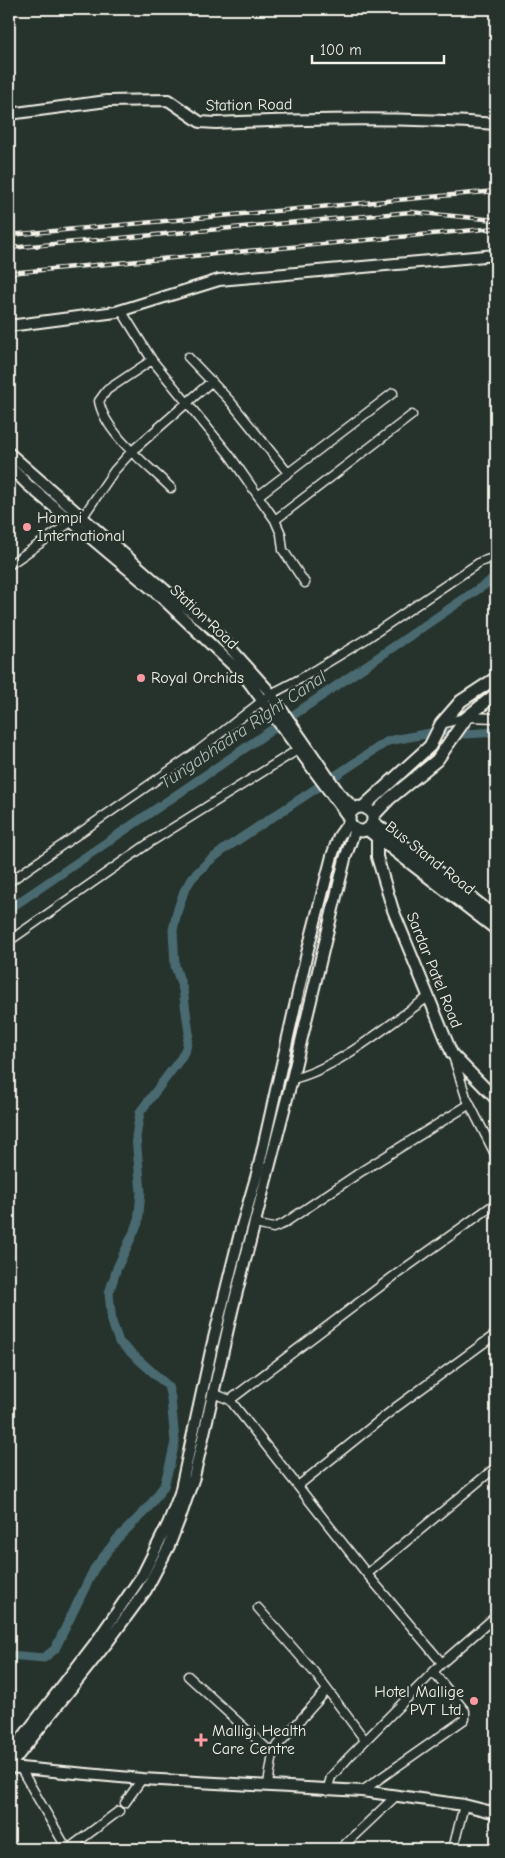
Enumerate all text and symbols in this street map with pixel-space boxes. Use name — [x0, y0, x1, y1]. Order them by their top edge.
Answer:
scale bar — [312, 32, 445, 64]
text: 100 m — [320, 41, 362, 59]
street label: Station Road — [206, 95, 292, 115]
place label: Hampi International — [37, 509, 125, 545]
marker: Hampi International — [21, 521, 33, 533]
street label: Station Road — [166, 581, 242, 653]
water label: Tungabhadra Right Canal — [156, 666, 331, 794]
place label: Royal Orchids — [151, 669, 244, 687]
marker: Royal Orchids — [135, 672, 147, 684]
street label: Bus Stand Road — [382, 818, 478, 898]
street label: Sardar Patel Road — [403, 909, 465, 1031]
place label: Hotel Mallige PVT Ltd. — [374, 1683, 464, 1719]
marker: Hotel Mallige PVT Ltd. — [468, 1695, 480, 1707]
place label: Malligi Health Care Centre — [212, 1722, 306, 1758]
marker: Malligi Health Care Centre — [194, 1733, 208, 1747]

